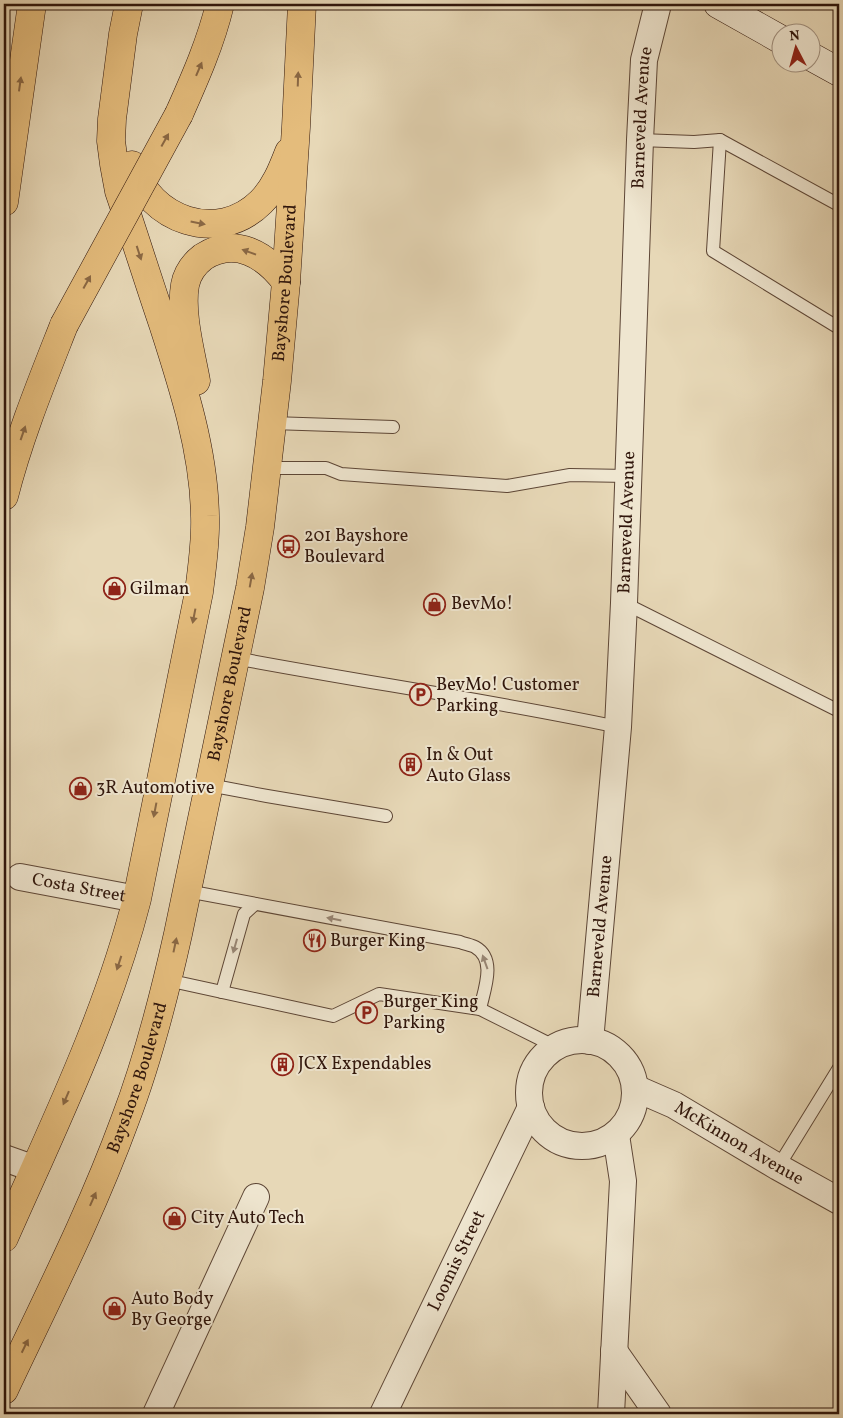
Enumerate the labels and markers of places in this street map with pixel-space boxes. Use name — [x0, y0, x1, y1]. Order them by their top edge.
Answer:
place label: 201 Bayshore Boulevard — [304, 524, 408, 570]
bus stop icon: 201 Bayshore Boulevard — [276, 534, 300, 558]
shop icon: Gilman — [102, 577, 126, 601]
place label: Gilman — [130, 577, 190, 602]
shop icon: BevMo! — [423, 592, 447, 616]
place label: BevMo! — [451, 592, 513, 617]
place label: BevMo! Customer Parking — [436, 673, 580, 719]
parking icon: BevMo! Customer Parking — [408, 683, 432, 707]
place label: In & Out Auto Glass — [426, 743, 511, 789]
building icon: In & Out Auto Glass — [398, 753, 422, 777]
shop icon: 3R Automotive — [68, 776, 92, 800]
place label: 3R Automotive — [96, 776, 214, 801]
restaurant icon: Burger King — [302, 929, 326, 953]
place label: Burger King — [330, 929, 425, 954]
place label: Burger King Parking — [383, 990, 478, 1036]
parking icon: Burger King Parking — [355, 1000, 379, 1024]
building icon: JCX Expendables — [270, 1052, 294, 1076]
place label: JCX Expendables — [298, 1052, 431, 1077]
shop icon: City Auto Tech — [163, 1206, 187, 1230]
place label: City Auto Tech — [191, 1206, 305, 1231]
place label: Auto Body By George — [131, 1287, 214, 1333]
shop icon: Auto Body By George — [103, 1297, 127, 1321]

